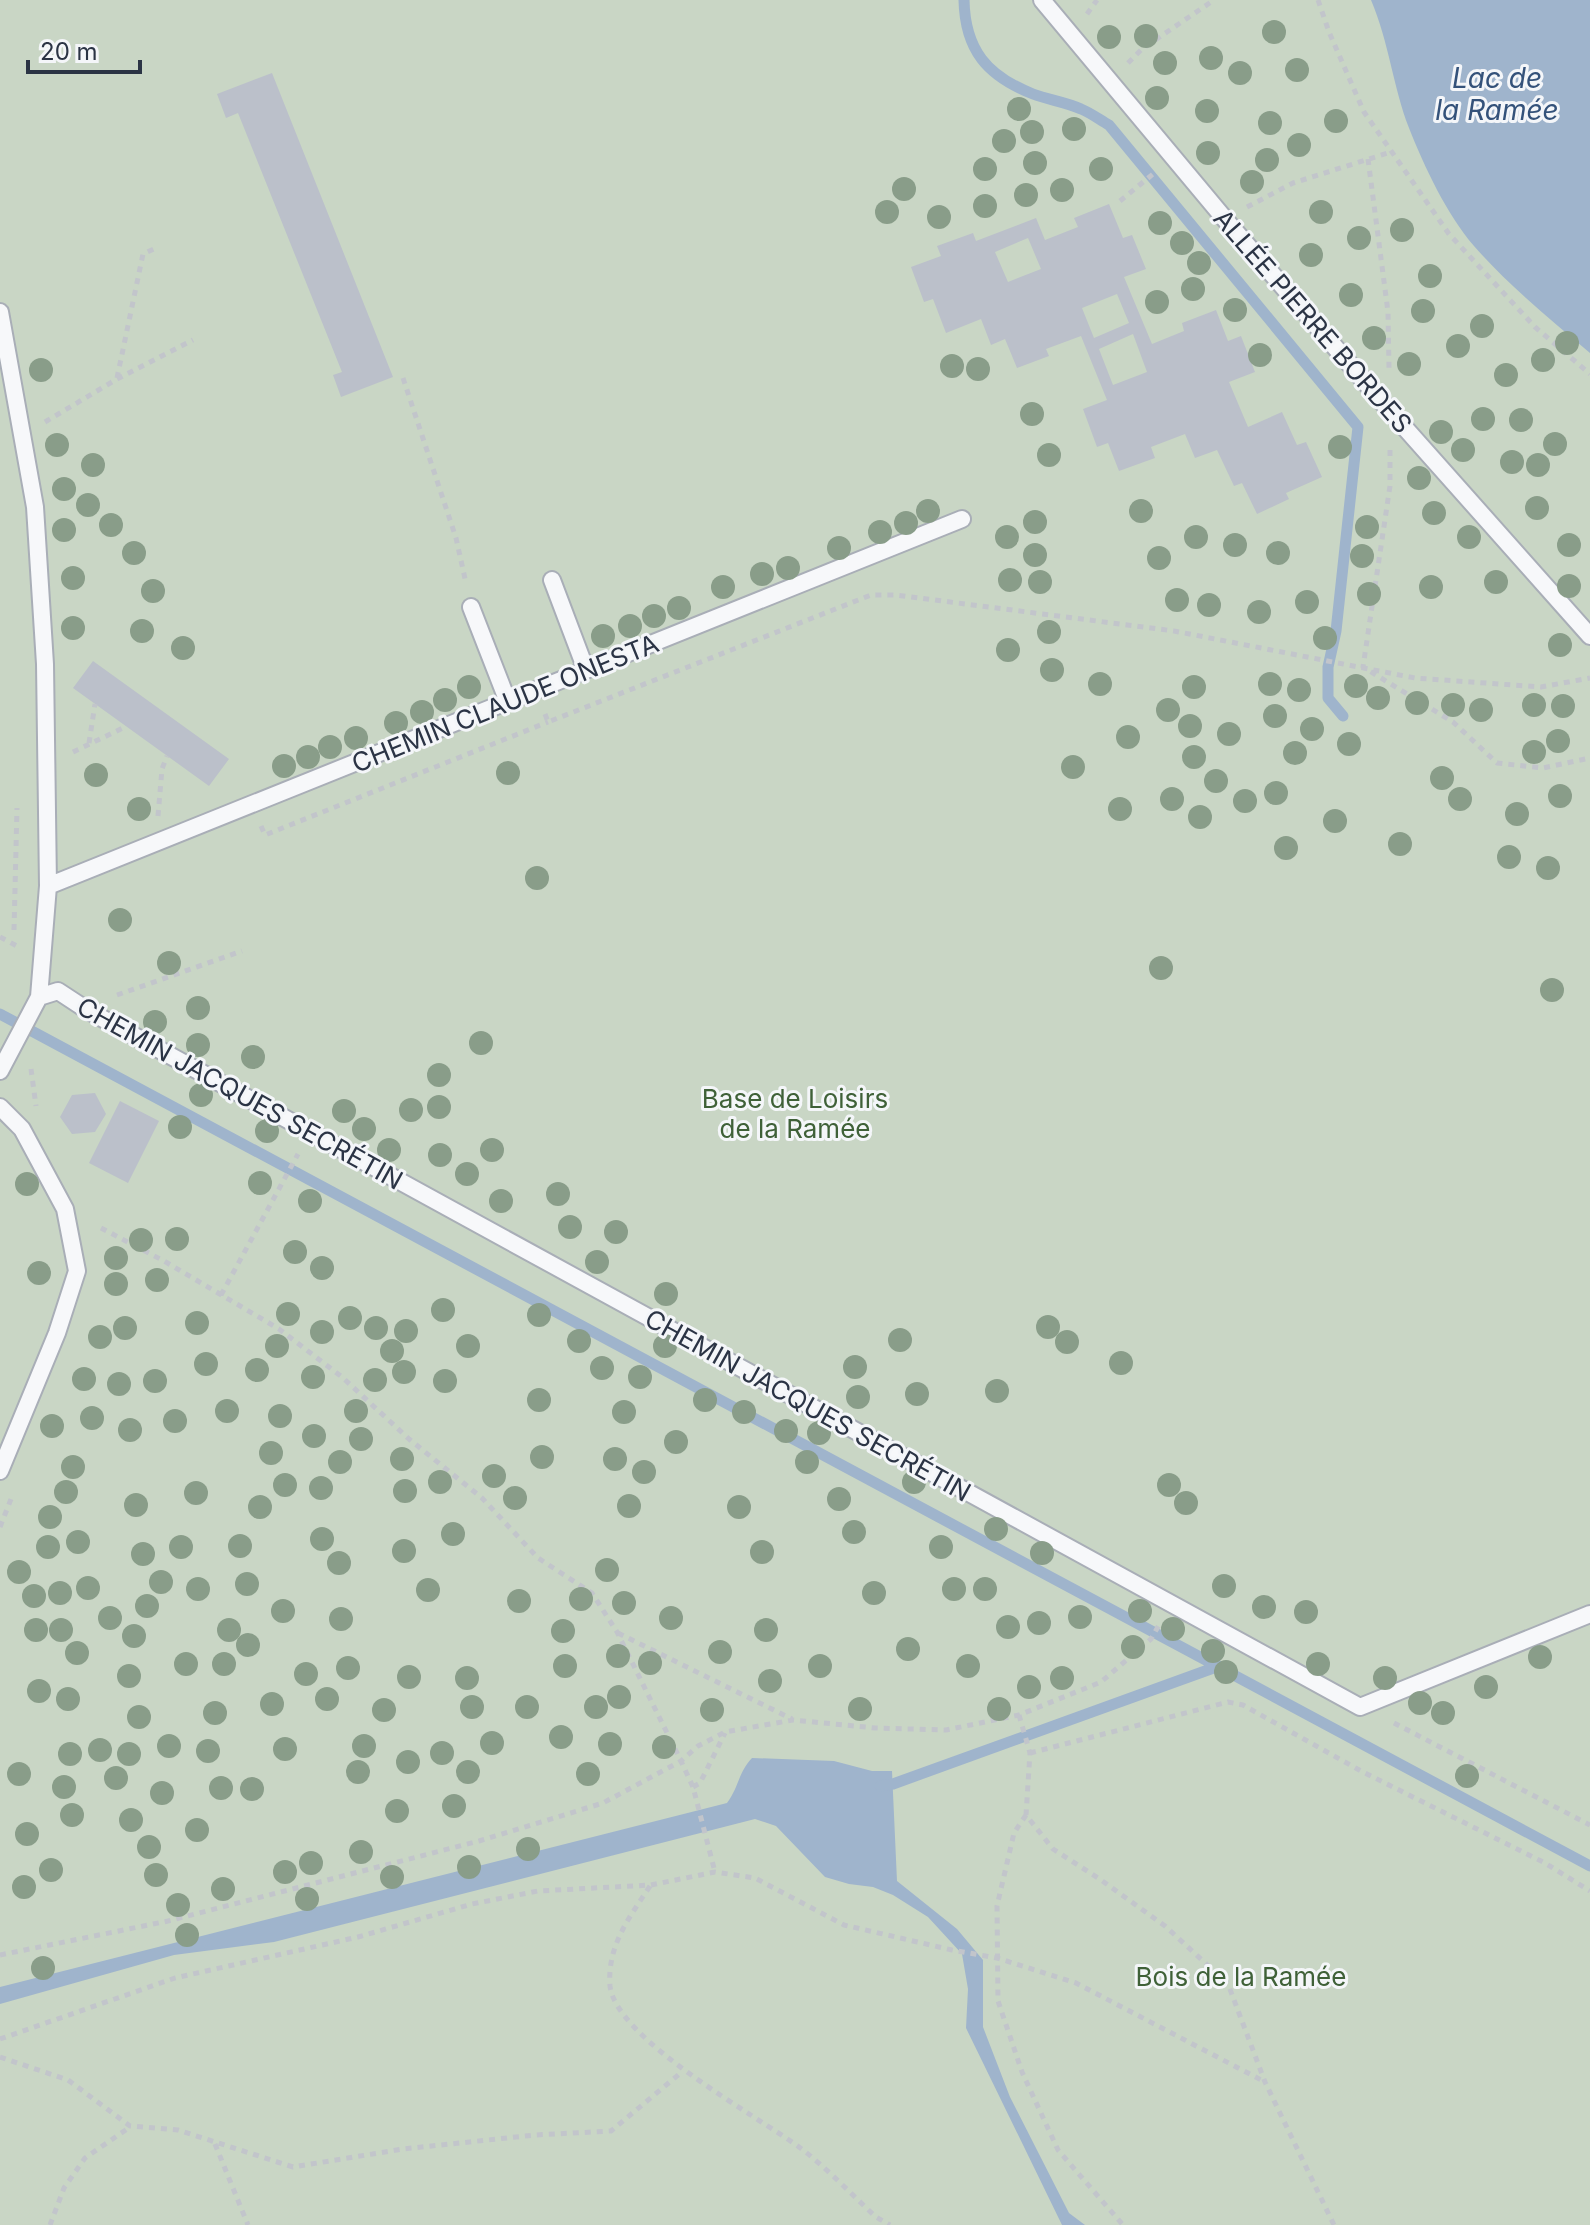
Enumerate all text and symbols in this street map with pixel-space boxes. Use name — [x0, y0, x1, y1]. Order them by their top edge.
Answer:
scale bar — [28, 24, 140, 74]
text: 20 m — [40, 37, 98, 66]
water label: Lac de la Ramée — [1435, 61, 1559, 127]
street label: ALLÉE PIERRE BORDES — [1207, 203, 1419, 439]
street label: CHEMIN CLAUDE ONESTA — [347, 627, 663, 779]
street label: CHEMIN JACQUES SECRÉTIN — [72, 990, 408, 1196]
park label: Base de Loisirs de la Ramée — [702, 1083, 888, 1144]
street label: CHEMIN JACQUES SECRÉTIN — [640, 1302, 976, 1508]
park label: Bois de la Ramée — [1136, 1961, 1346, 1992]

